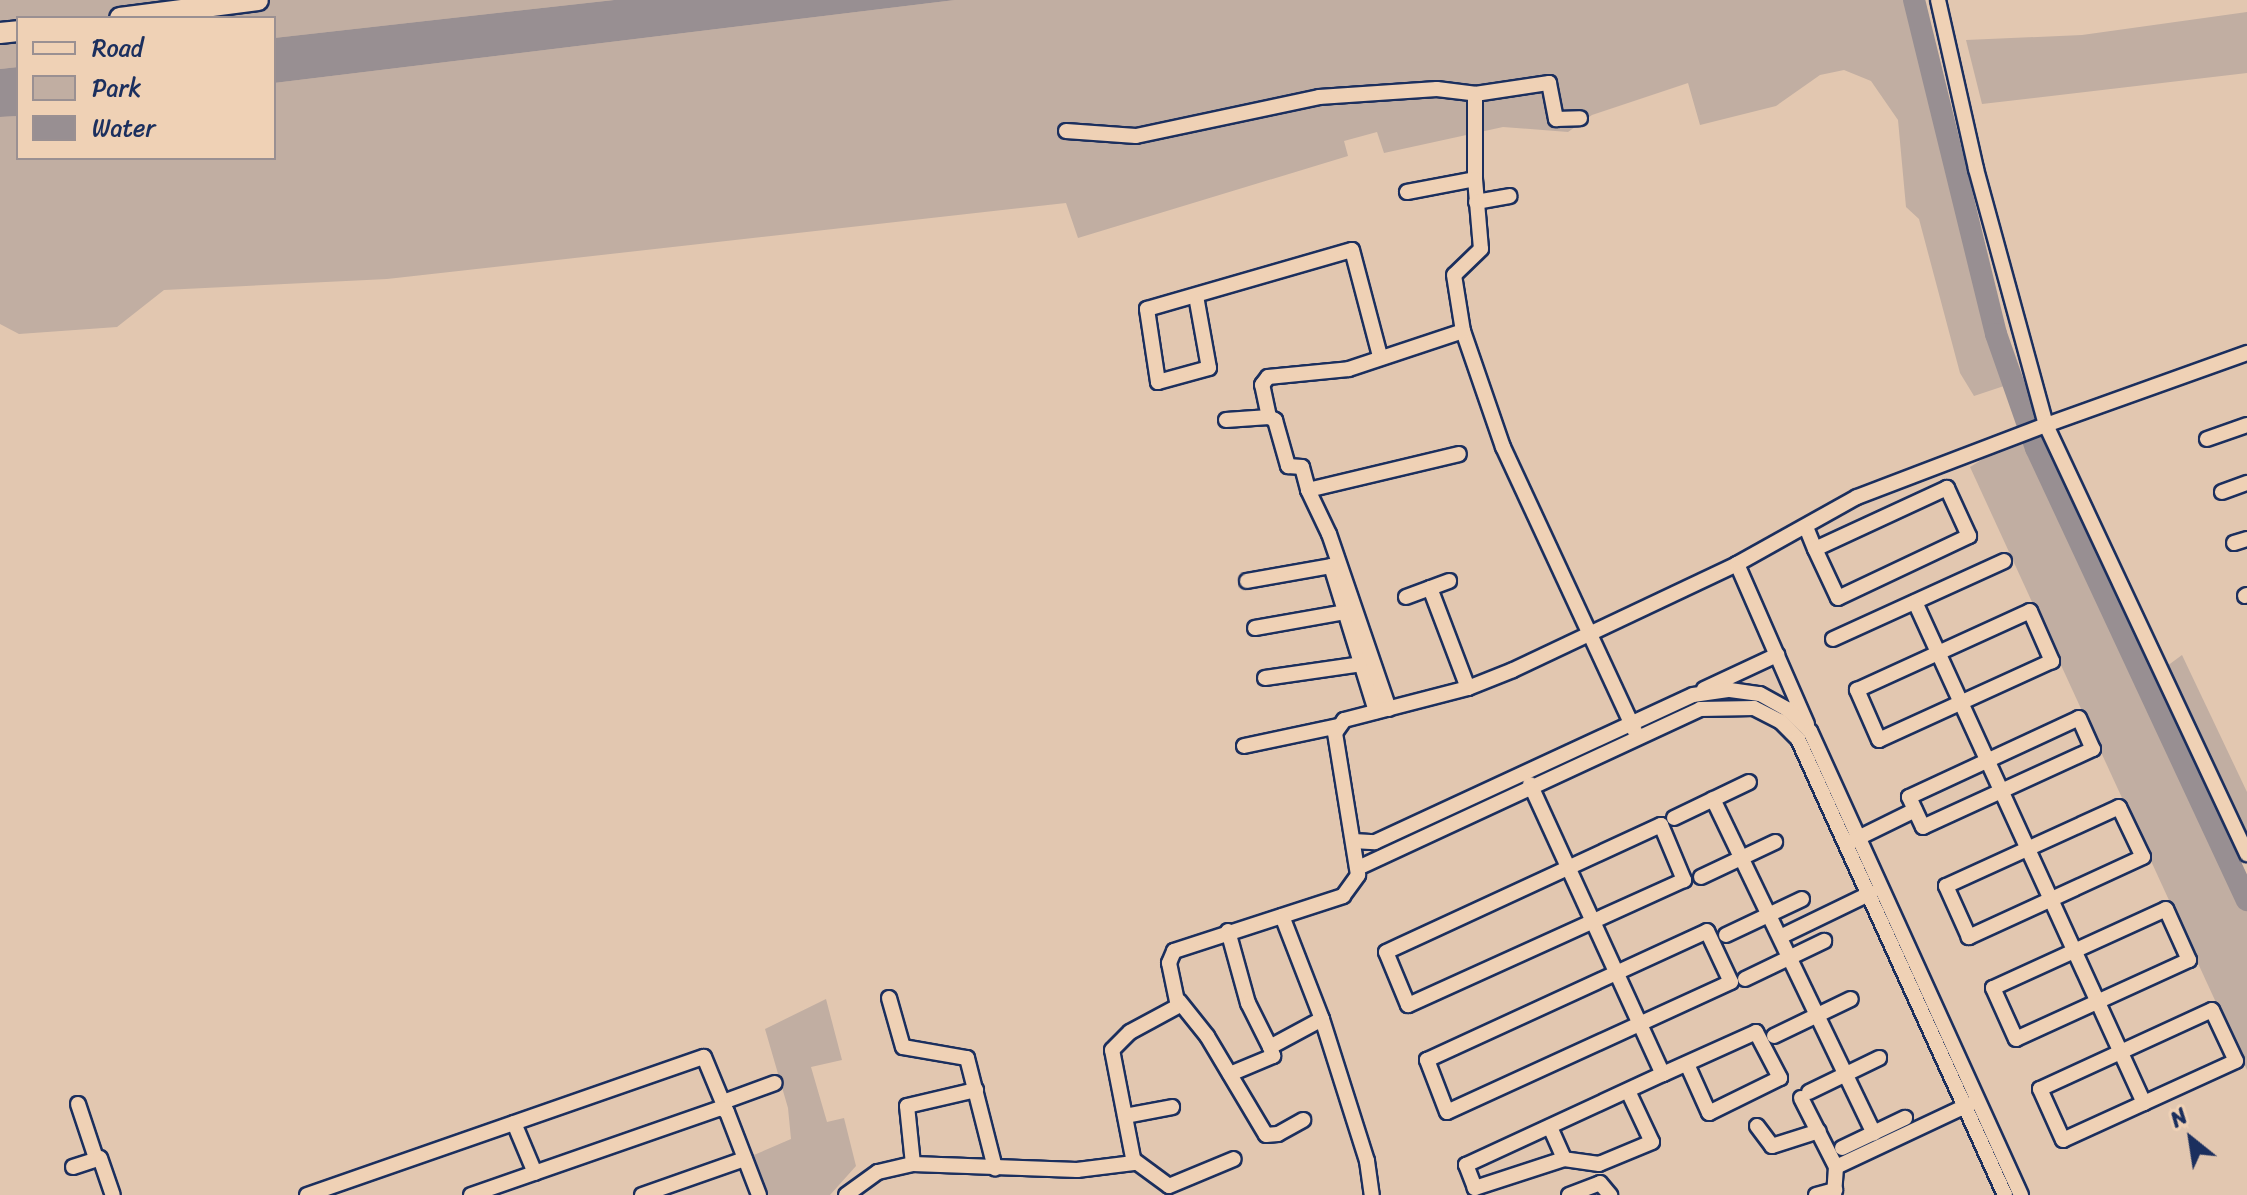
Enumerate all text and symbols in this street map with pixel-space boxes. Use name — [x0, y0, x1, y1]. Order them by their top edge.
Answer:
legend — [16, 16, 276, 160]
text: Road — [92, 27, 143, 69]
text: Park — [92, 67, 141, 109]
text: Water — [92, 107, 155, 149]
text: N — [2162, 1097, 2195, 1138]
north arrow — [2151, 1099, 2231, 1179]

